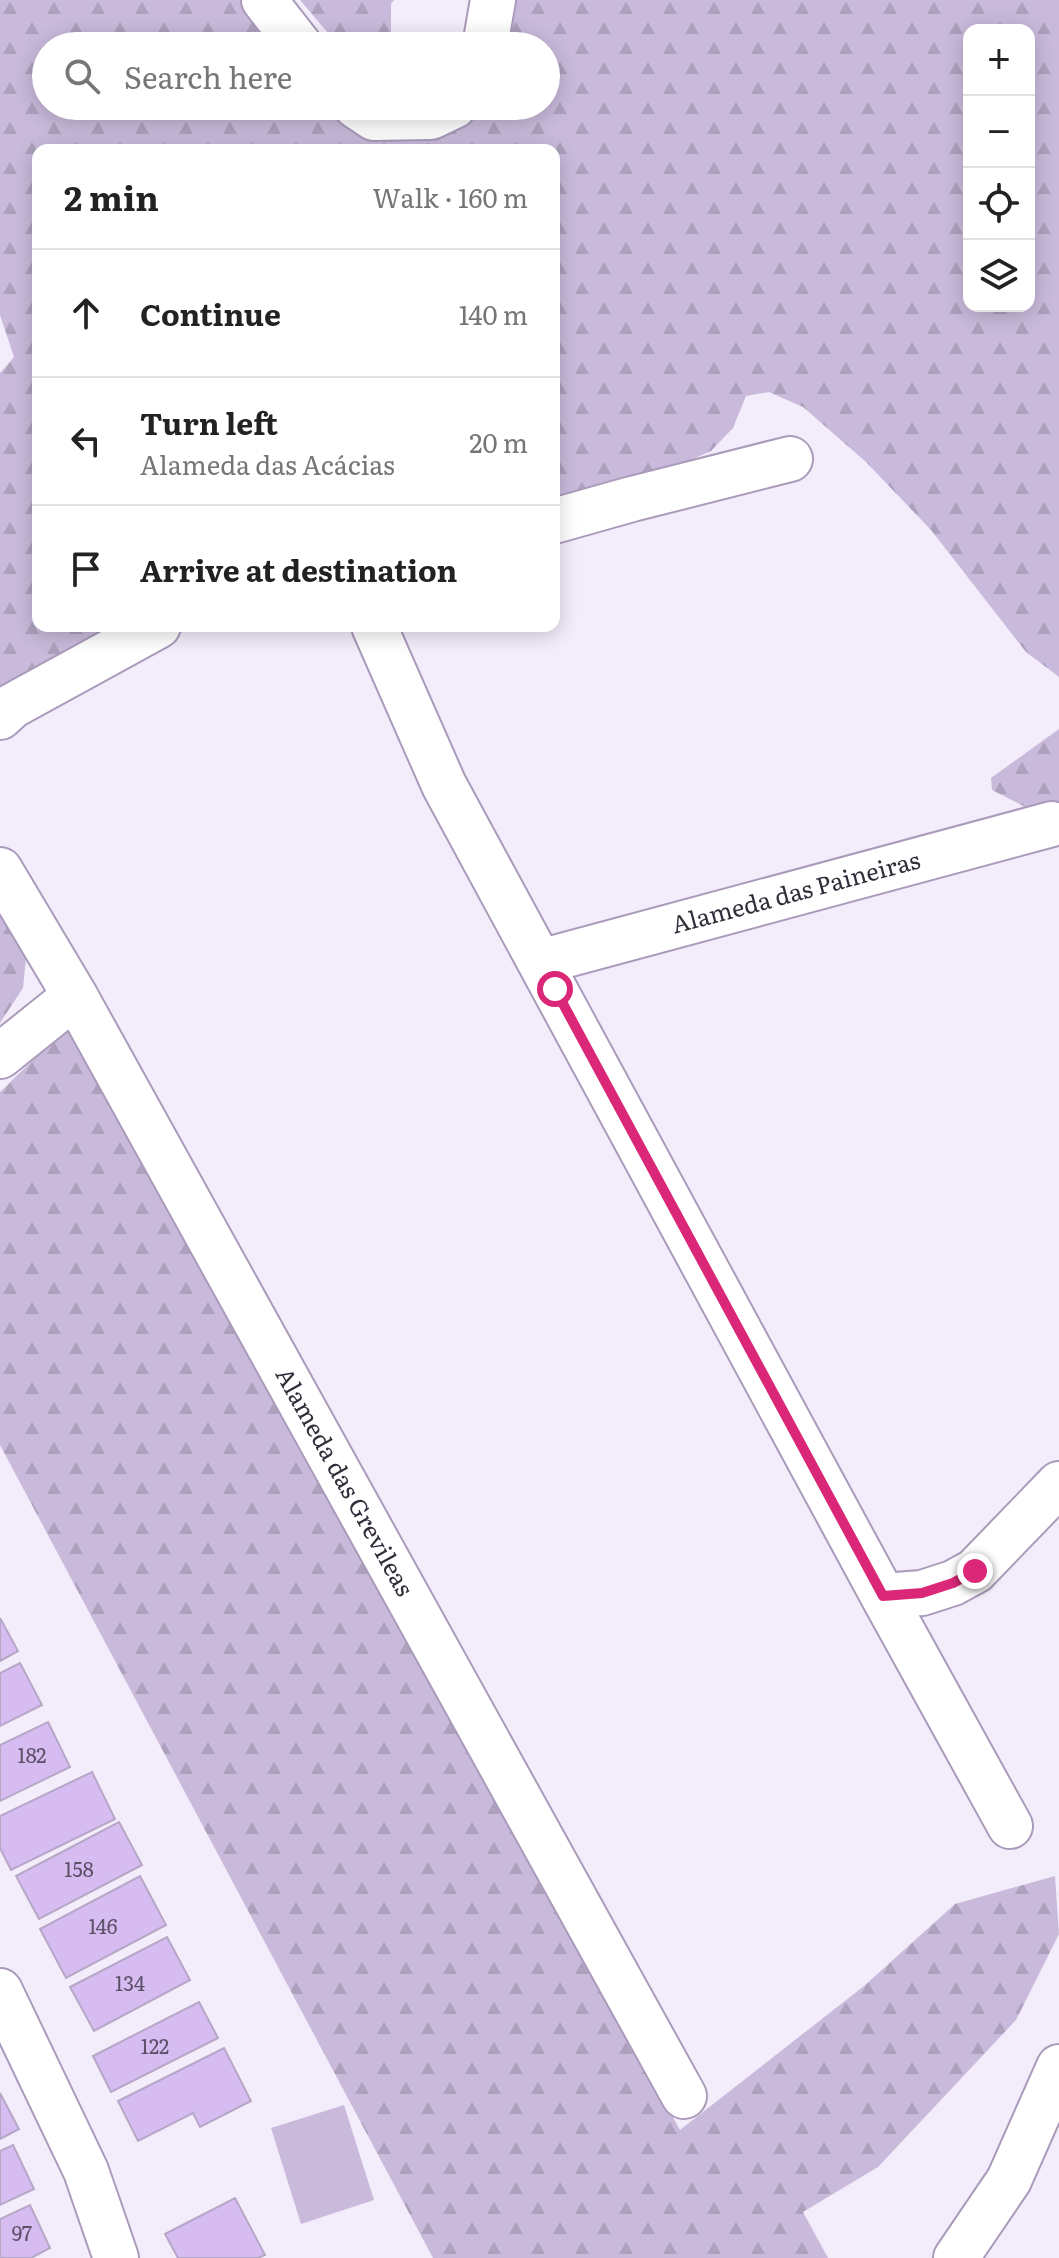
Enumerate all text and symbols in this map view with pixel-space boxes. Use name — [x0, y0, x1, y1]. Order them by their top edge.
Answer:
map controls — [963, 24, 1035, 312]
button: + — [963, 24, 1035, 96]
search box — [32, 32, 560, 120]
icon: search — [60, 54, 104, 98]
text: Search here — [124, 54, 292, 98]
button: − — [963, 96, 1035, 168]
button: locate — [963, 168, 1035, 240]
text: 2 min — [64, 171, 159, 221]
text: Walk · 160 m — [372, 177, 528, 216]
button: layers — [963, 240, 1035, 312]
icon: ahead — [64, 291, 108, 335]
text: Continue — [140, 291, 281, 335]
text: 140 m — [459, 294, 528, 333]
text: Turn left — [140, 400, 278, 444]
icon: left — [64, 419, 108, 463]
text: 20 m — [469, 422, 528, 461]
text: Alameda das Acácias — [140, 444, 395, 483]
icon: arrive — [64, 547, 108, 591]
text: Arrive at destination — [140, 547, 457, 591]
street label: Alameda das Paineiras — [667, 841, 924, 941]
route start — [537, 971, 573, 1007]
street label: Alameda das Grevileas — [269, 1360, 424, 1602]
route end — [957, 1553, 993, 1589]
house number: 182 — [18, 1739, 47, 1769]
house number: 158 — [64, 1853, 94, 1883]
house number: 146 — [88, 1910, 118, 1940]
house number: 134 — [115, 1967, 145, 1997]
house number: 122 — [141, 2030, 169, 2060]
house number: 97 — [12, 2217, 32, 2247]

